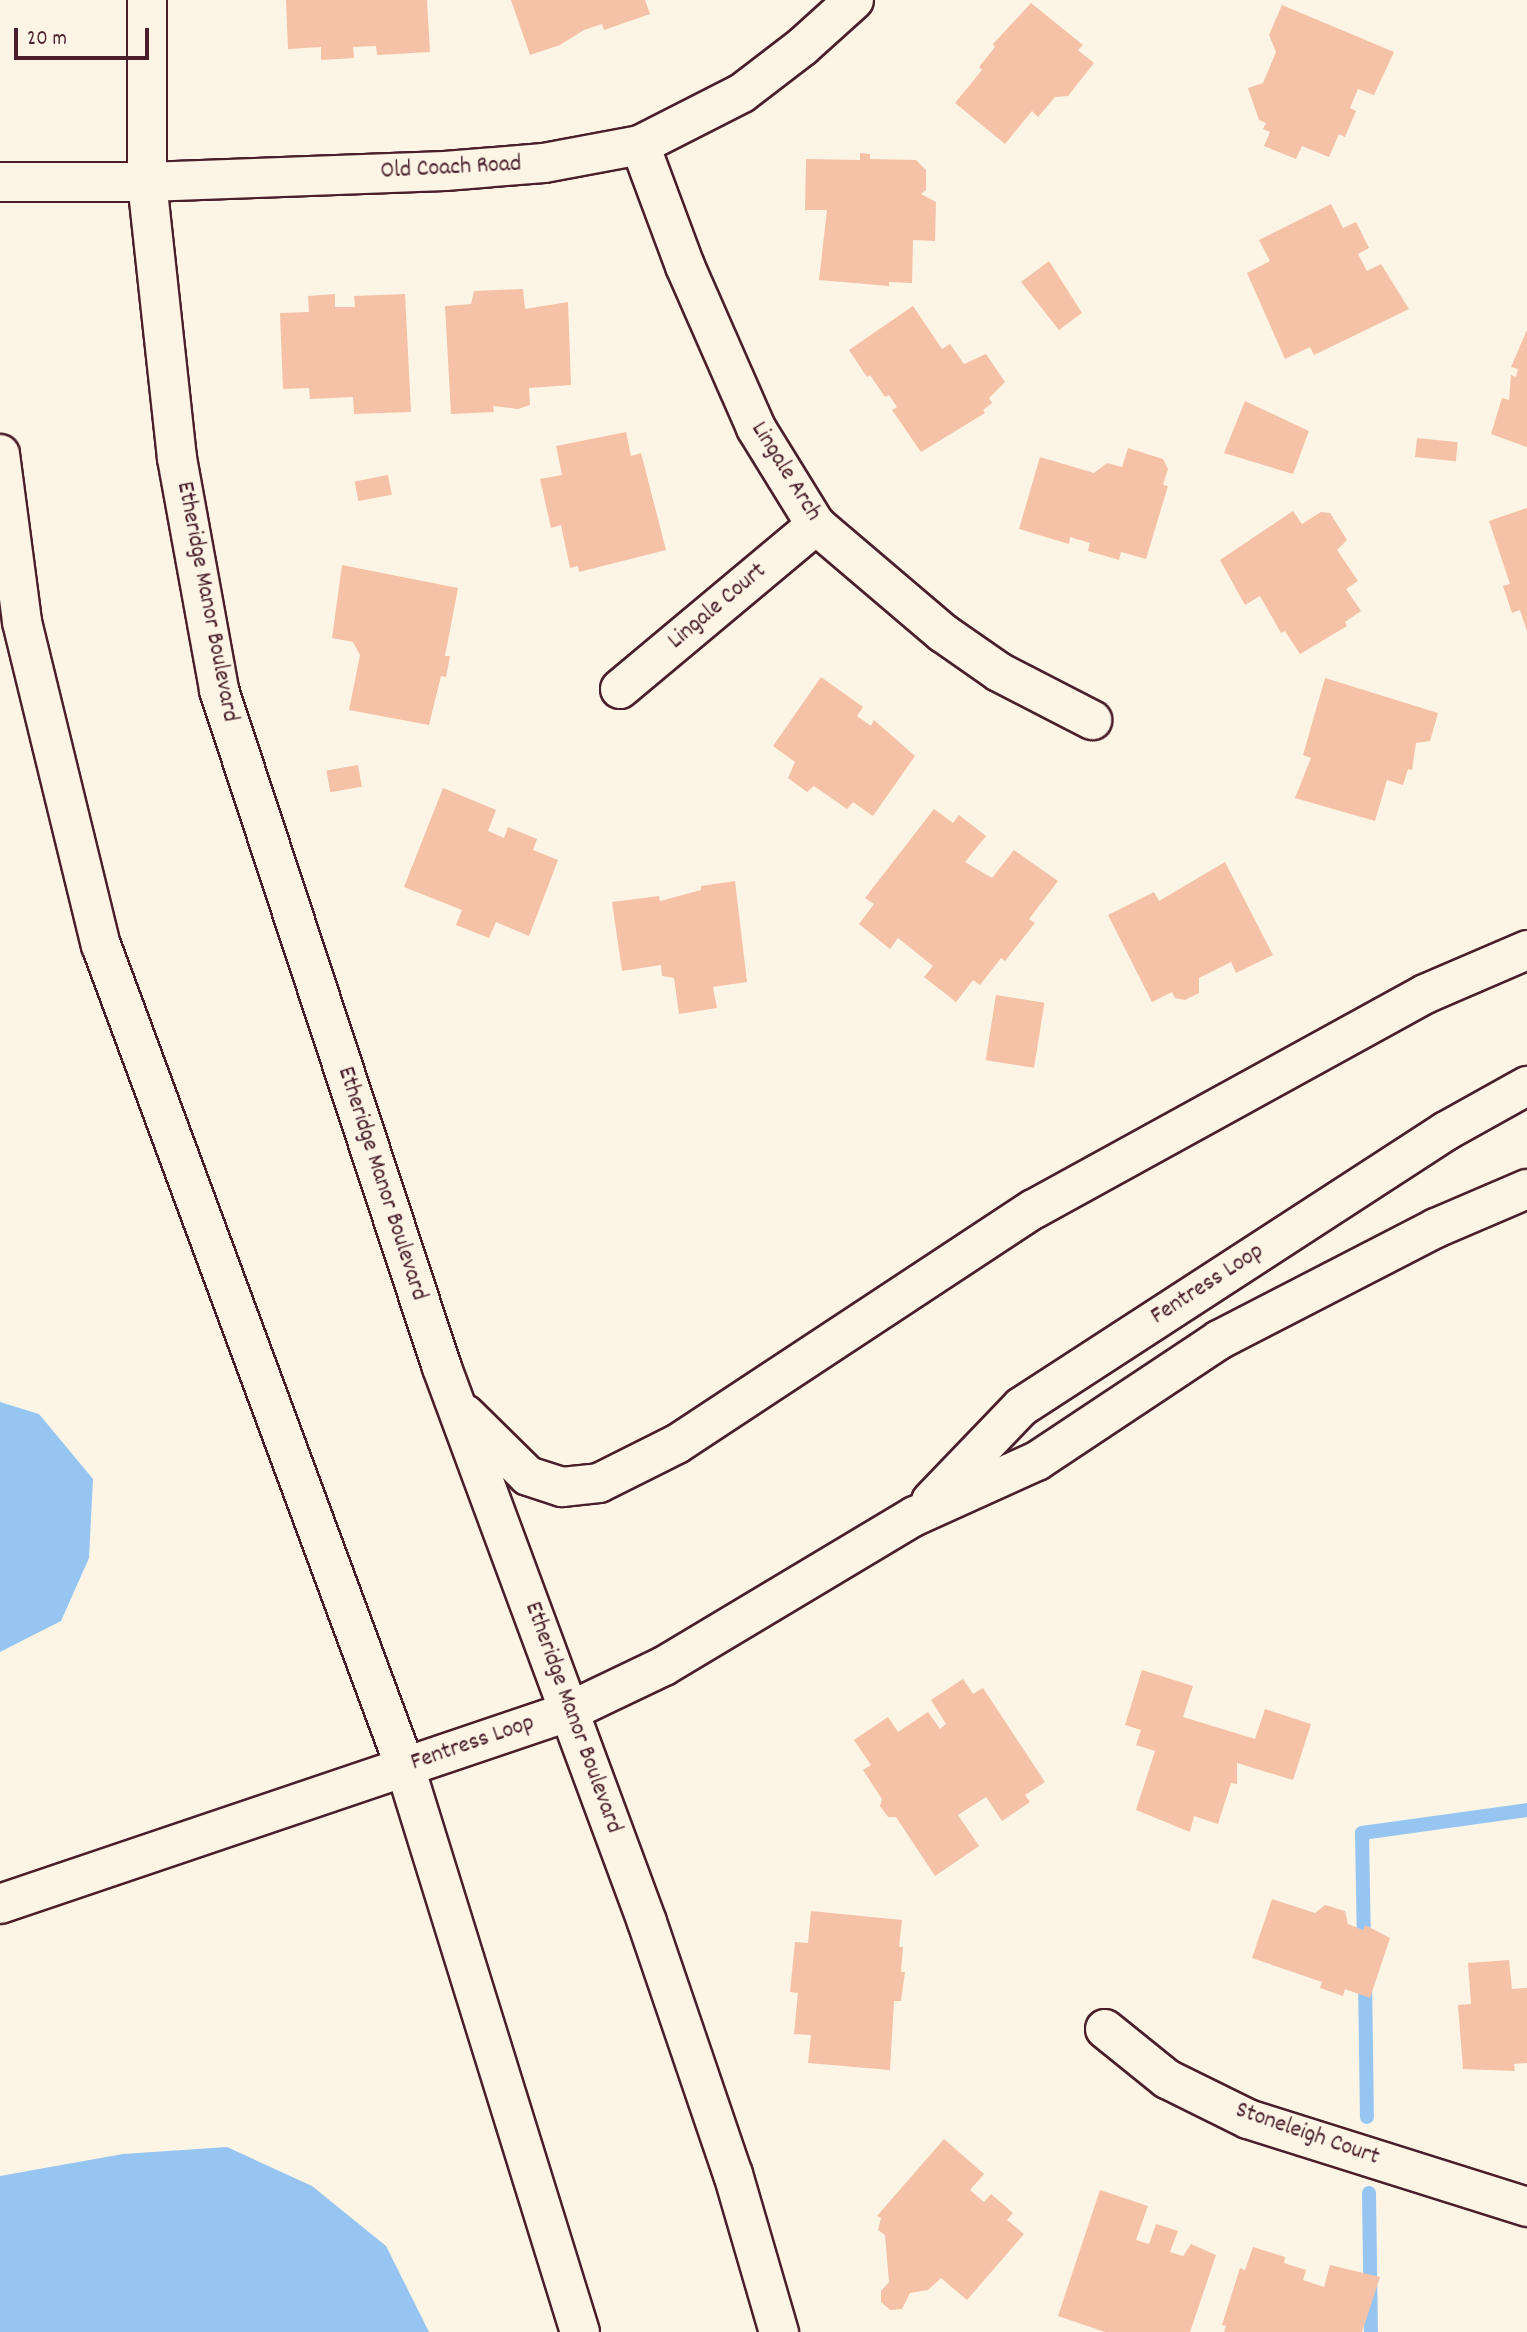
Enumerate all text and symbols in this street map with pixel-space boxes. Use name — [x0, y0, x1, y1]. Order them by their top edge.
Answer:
scale bar — [18, 14, 152, 58]
text: 20 m — [27, 25, 67, 55]
street label: Old Coach Road — [380, 151, 522, 187]
street label: Lingale Arch — [743, 417, 827, 527]
street label: Etheridge Manor Boulevard — [169, 479, 243, 725]
street label: Lingale Court — [663, 558, 773, 656]
street label: Etheridge Manor Boulevard — [330, 1064, 432, 1304]
street label: Fentress Loop — [1146, 1238, 1270, 1332]
street label: Etheridge Manor Boulevard — [517, 1598, 627, 1838]
street label: Fentress Loop — [408, 1709, 538, 1779]
street label: Stoneleigh Court — [1231, 2097, 1383, 2173]

